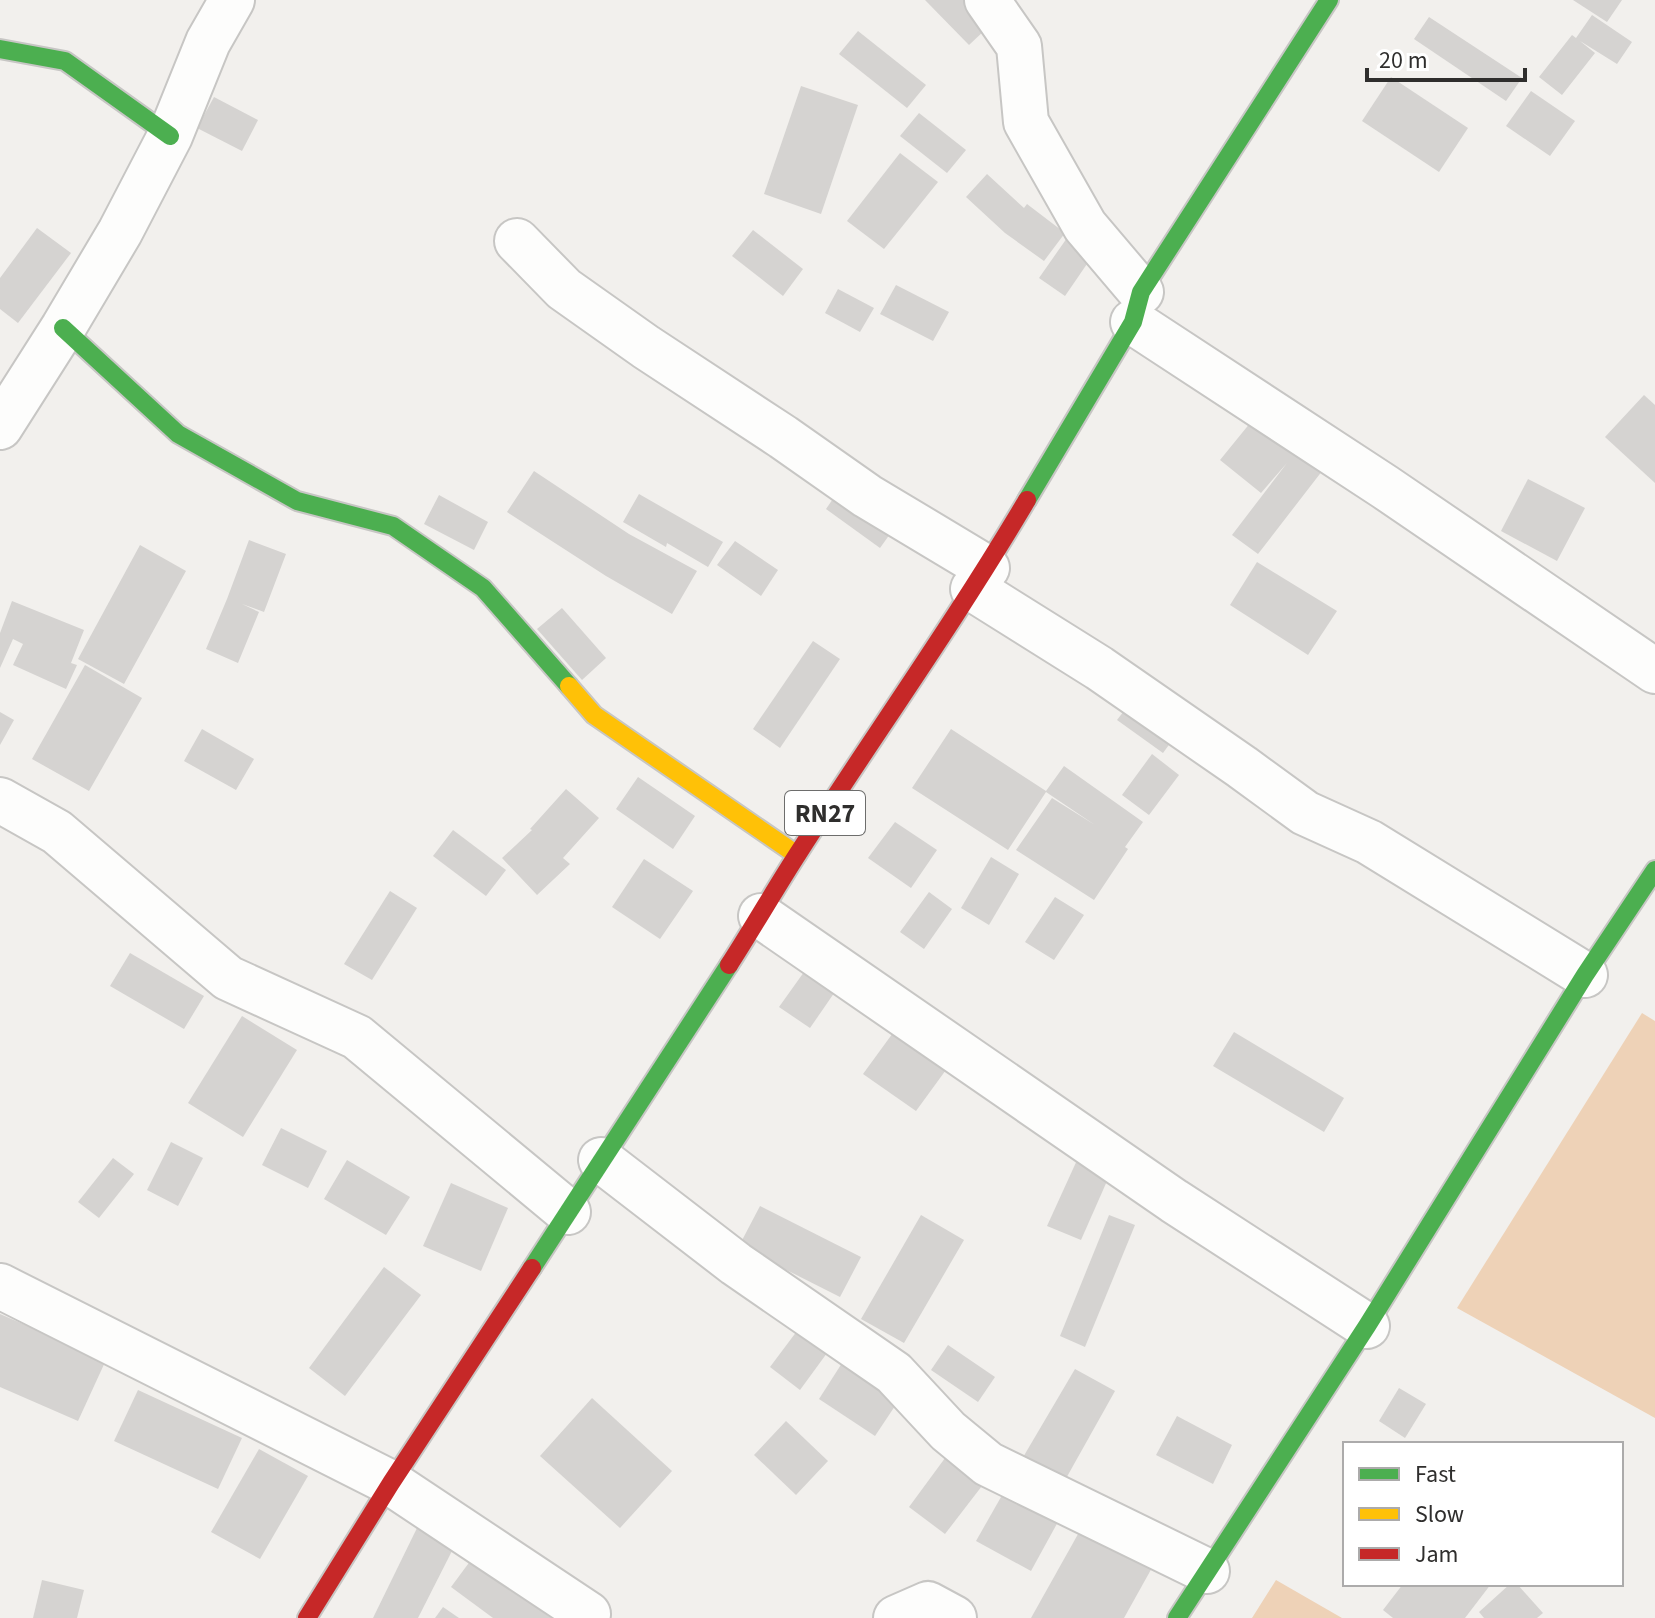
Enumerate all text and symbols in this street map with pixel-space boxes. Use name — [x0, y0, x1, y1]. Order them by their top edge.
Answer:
scale bar — [1367, 32, 1525, 82]
text: 20 m — [1379, 43, 1428, 78]
road number: RN27 — [785, 791, 865, 835]
legend — [1343, 1442, 1623, 1586]
text: Fast — [1415, 1457, 1456, 1492]
text: Slow — [1415, 1497, 1464, 1532]
text: Jam — [1415, 1537, 1459, 1572]

